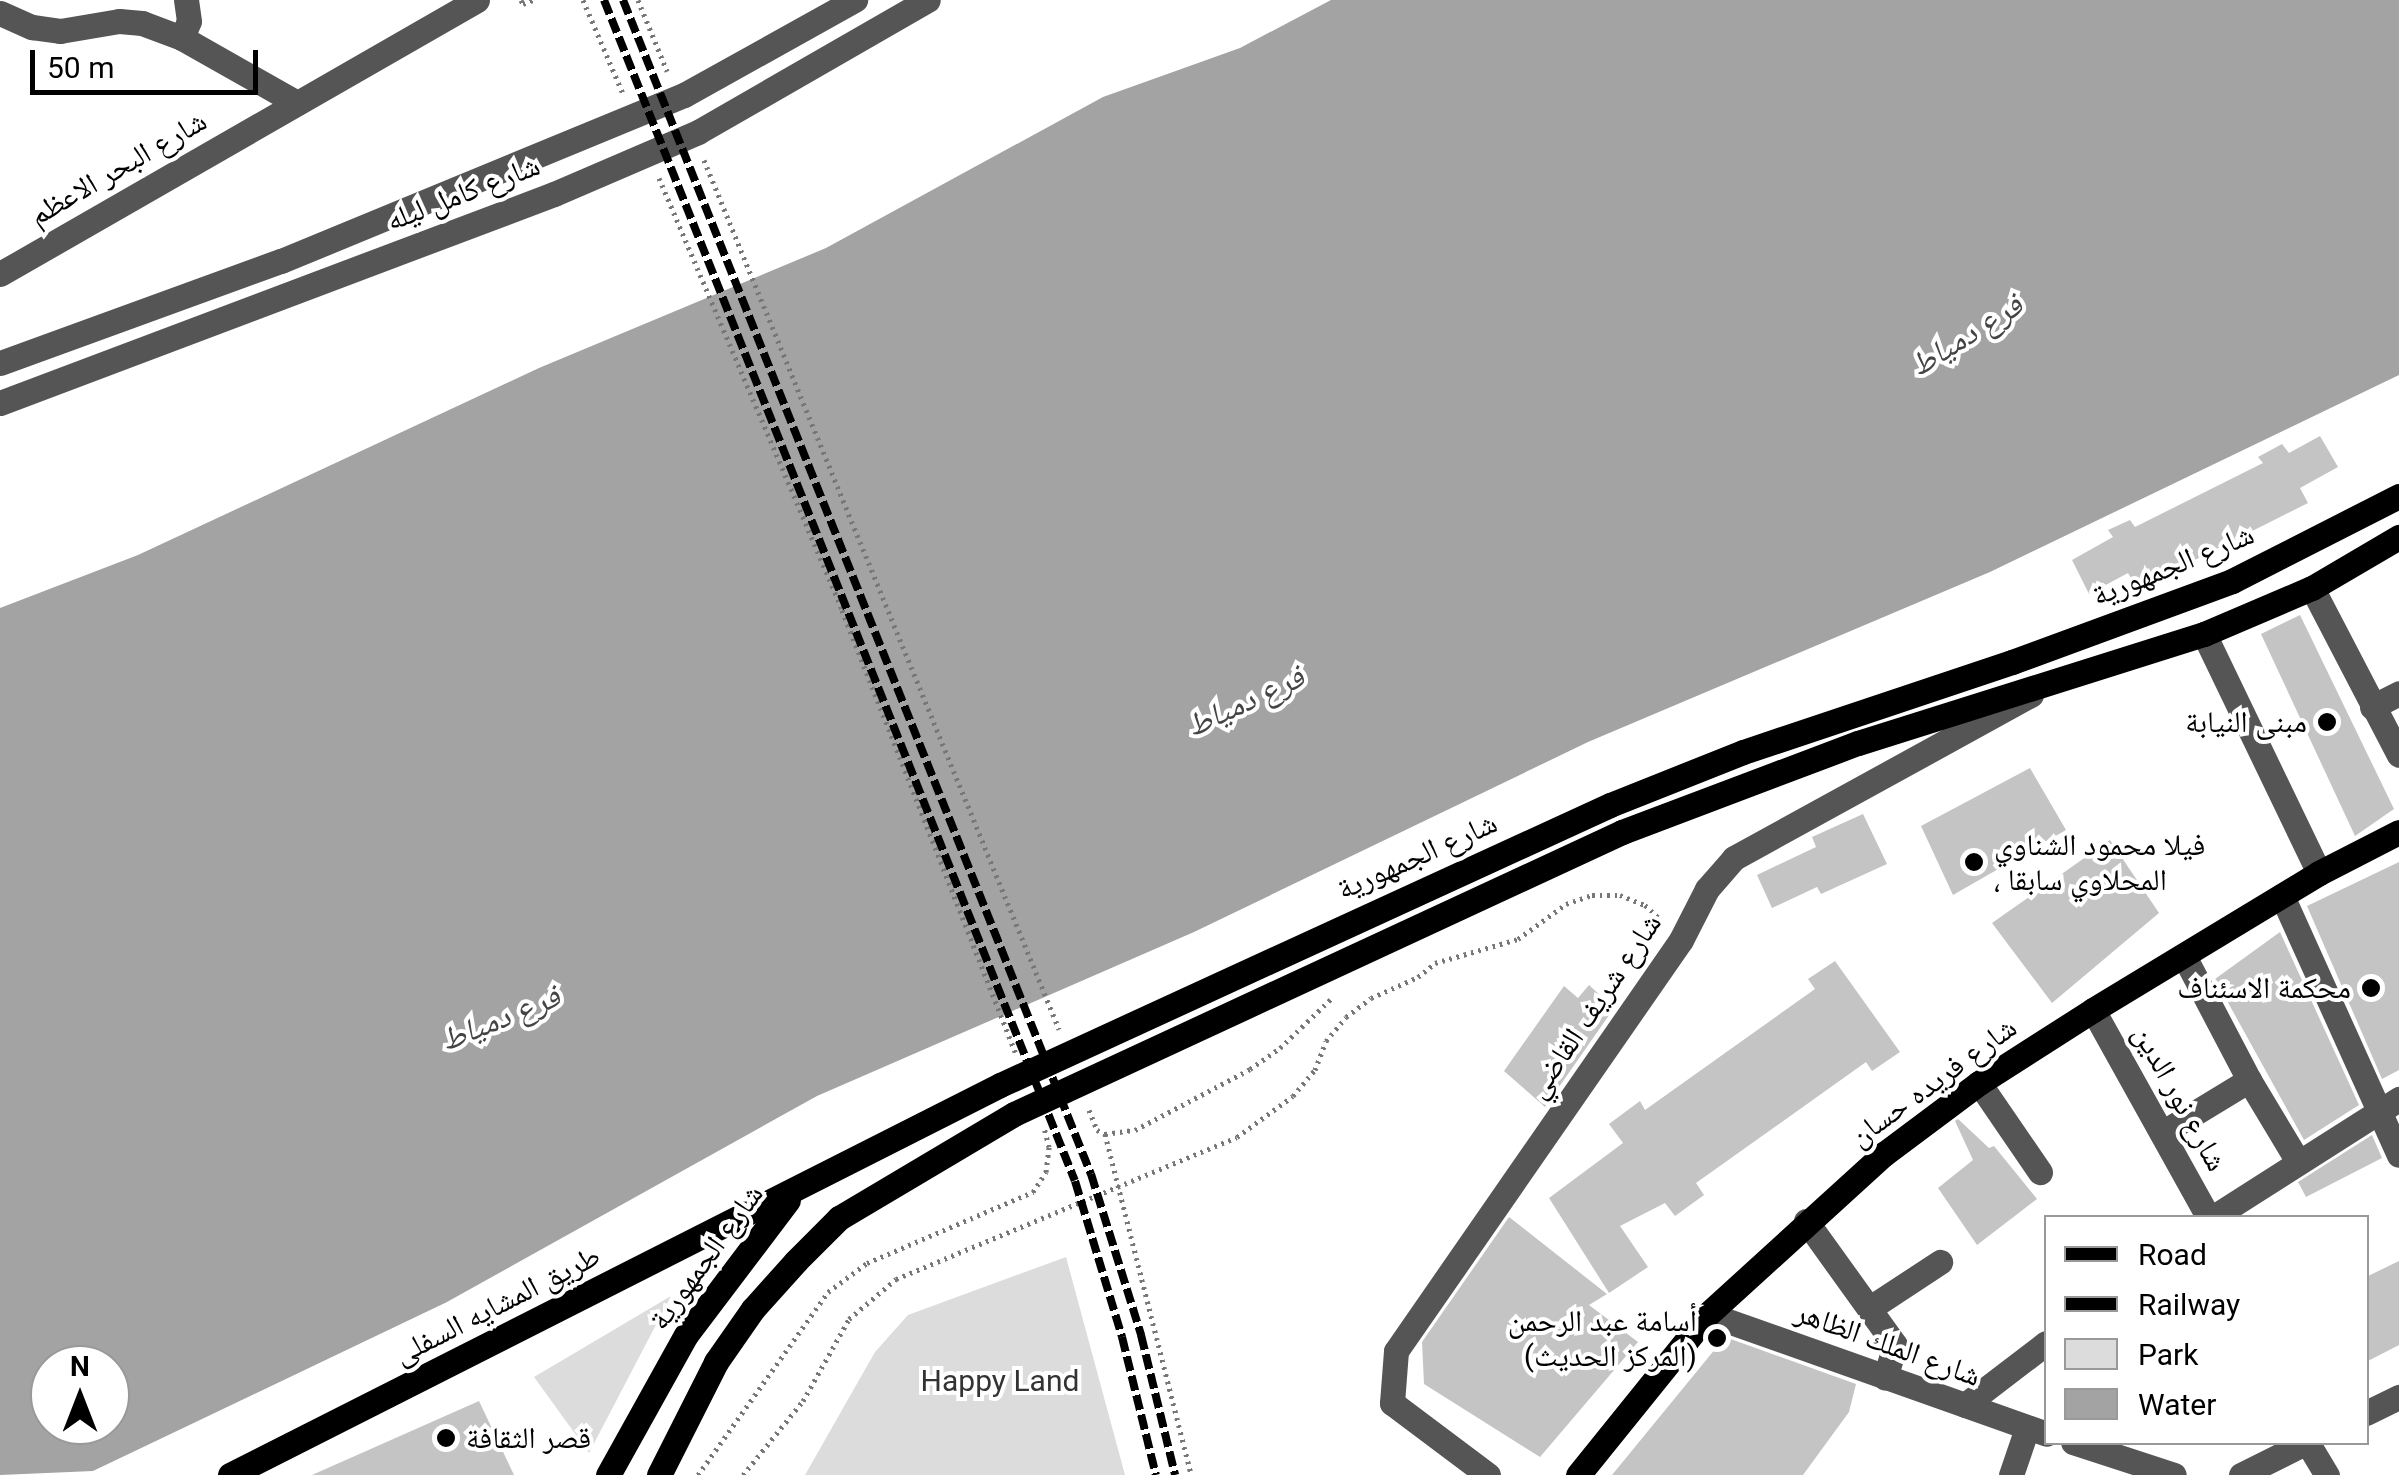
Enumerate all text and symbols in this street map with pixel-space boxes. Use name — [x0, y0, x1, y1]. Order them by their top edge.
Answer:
scale bar — [35, 30, 262, 92]
text: 50 m — [47, 50, 114, 85]
street label: شارع البحر الاعظم — [23, 103, 213, 233]
street label: شارع كامل ليله — [381, 147, 545, 239]
water label: فرع دمياط — [1903, 285, 2029, 385]
street label: شارع الجمهورية — [2087, 516, 2259, 614]
water label: فرع دمياط — [1180, 657, 1310, 745]
place label: مبنى النيابة — [2185, 704, 2307, 740]
marker: مبنى النيابة — [2316, 711, 2338, 733]
street label: شارع الجمهورية — [1331, 805, 1503, 907]
place label: فيلا محمود الشناوي ، المحلاوي سابقا — [1994, 827, 2205, 898]
marker: فيلا محمود الشناوي ، المحلاوي سابقا — [1963, 851, 1985, 873]
street label: شارع شريف القاضي — [1519, 907, 1669, 1105]
place label: محكمة الاسئناف — [2177, 970, 2351, 1006]
water label: فرع دمياط — [435, 977, 565, 1059]
marker: محكمة الاسئناف — [2360, 977, 2382, 999]
street label: شارع فريده حسان — [1843, 1009, 2023, 1155]
street label: شارع نور الدين — [2125, 1019, 2235, 1177]
street label: شارع الجمهورية — [641, 1177, 771, 1337]
legend — [2044, 1215, 2369, 1445]
text: Road — [2138, 1237, 2207, 1272]
street label: طريق المشايه السفلى — [388, 1238, 606, 1372]
text: Railway — [2138, 1287, 2240, 1322]
street label: شارع الملك الظاهر — [1790, 1294, 1986, 1394]
place label: أسامة عبد الرحمن (المركز الحديث) — [1508, 1303, 1697, 1374]
marker: أسامة عبد الرحمن (المركز الحديث) — [1706, 1327, 1728, 1349]
text: Park — [2138, 1337, 2198, 1372]
north arrow — [30, 1345, 130, 1445]
text: N — [70, 1350, 90, 1383]
park label: Happy Land — [921, 1363, 1079, 1399]
text: Water — [2138, 1387, 2216, 1422]
place label: قصر الثقافة — [466, 1420, 591, 1456]
marker: قصر الثقافة — [435, 1427, 457, 1449]

